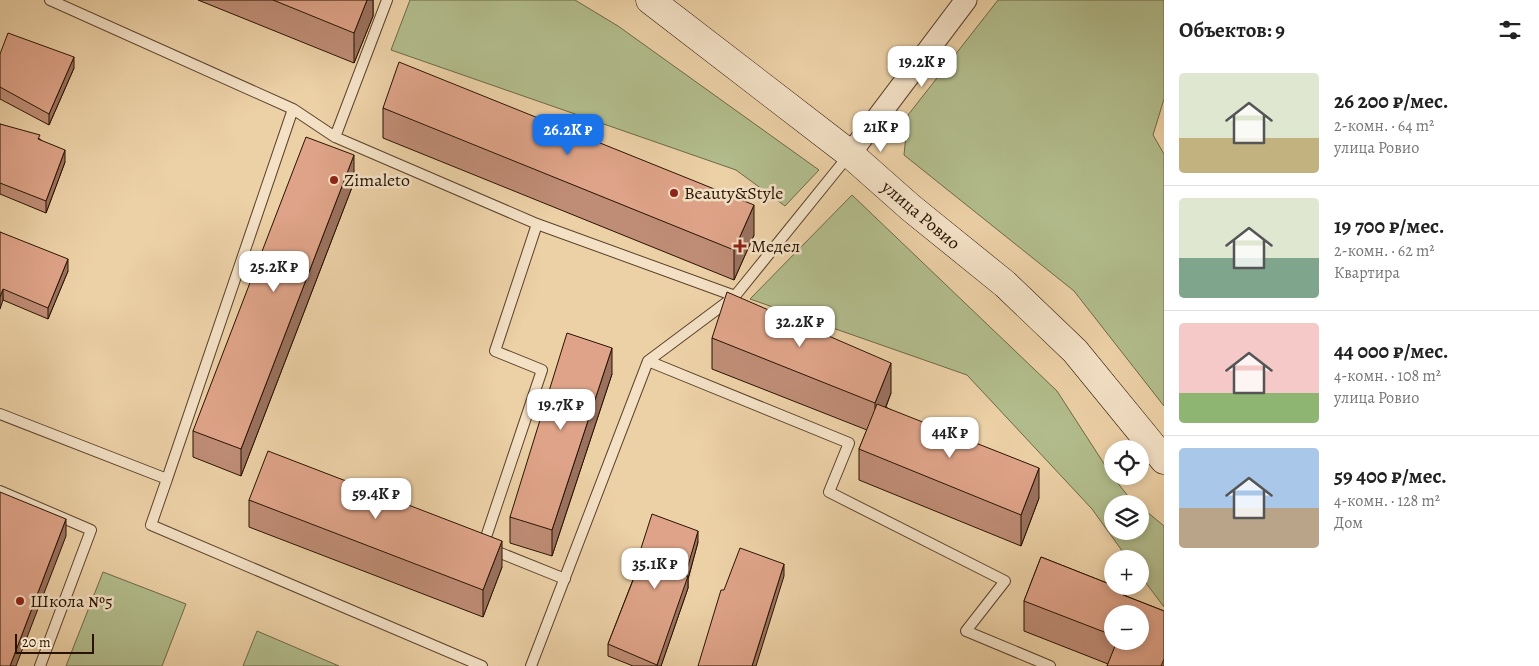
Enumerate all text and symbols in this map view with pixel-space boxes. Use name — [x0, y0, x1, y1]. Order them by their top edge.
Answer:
text: Объектов: 9 — [1179, 16, 1285, 44]
icon: filters — [1496, 16, 1524, 44]
pin: 19.2K ₽ — [876, 46, 968, 88]
text: 19.2K ₽ — [899, 51, 945, 73]
text: 26 200 ₽/мес. — [1334, 87, 1448, 115]
icon: home — [1219, 93, 1279, 153]
pin: 21K ₽ — [846, 110, 916, 153]
pin: 26.2K ₽ — [522, 114, 614, 156]
text: 2-комн. · 64 m² — [1334, 115, 1434, 137]
text: 21K ₽ — [864, 116, 898, 138]
text: 26.2K ₽ — [544, 119, 592, 141]
text: улица Ровио — [1334, 137, 1419, 159]
place label: Zimaleto — [344, 168, 410, 192]
marker: Zimaleto — [328, 174, 340, 186]
street label: улица Ровио — [876, 174, 965, 255]
place label: Beauty&Style — [684, 181, 783, 205]
marker: Beauty&Style — [668, 187, 680, 199]
text: 19 700 ₽/мес. — [1334, 212, 1445, 240]
icon: home — [1219, 218, 1279, 278]
place label: Медел — [751, 234, 800, 258]
marker: Медел — [733, 239, 747, 253]
text: 2-комн. · 62 m² — [1334, 240, 1435, 262]
pin: 25.2K ₽ — [228, 250, 320, 293]
text: 25.2K ₽ — [250, 256, 298, 278]
text: Квартира — [1334, 262, 1400, 284]
pin: 32.2K ₽ — [754, 306, 846, 348]
text: 32.2K ₽ — [776, 311, 824, 333]
text: 44 000 ₽/мес. — [1334, 337, 1449, 365]
icon: home — [1219, 343, 1279, 403]
text: 4-комн. · 108 m² — [1334, 365, 1441, 387]
text: улица Ровио — [1334, 387, 1419, 409]
pin: 19.7K ₽ — [515, 388, 607, 431]
text: 19.7K ₽ — [538, 394, 584, 416]
pin: 44K ₽ — [915, 416, 985, 459]
text: 44K ₽ — [932, 422, 968, 444]
map controls — [1104, 440, 1149, 650]
button: locate — [1104, 440, 1149, 485]
text: 59 400 ₽/мес. — [1334, 462, 1447, 490]
icon: home — [1219, 468, 1279, 528]
pin: 59.4K ₽ — [330, 478, 422, 520]
text: 59.4K ₽ — [352, 483, 400, 505]
text: 4-комн. · 128 m² — [1334, 490, 1440, 512]
button: layers — [1104, 495, 1149, 540]
text: Дом — [1334, 512, 1363, 534]
pin: 35.1K ₽ — [609, 548, 701, 590]
button: + — [1104, 550, 1149, 595]
text: 35.1K ₽ — [632, 553, 678, 575]
place label: Школа №5 — [30, 589, 113, 613]
marker: Школа №5 — [14, 595, 26, 607]
button: − — [1104, 605, 1149, 650]
scale bar — [15, 631, 94, 654]
text: 20 m — [22, 633, 51, 652]

